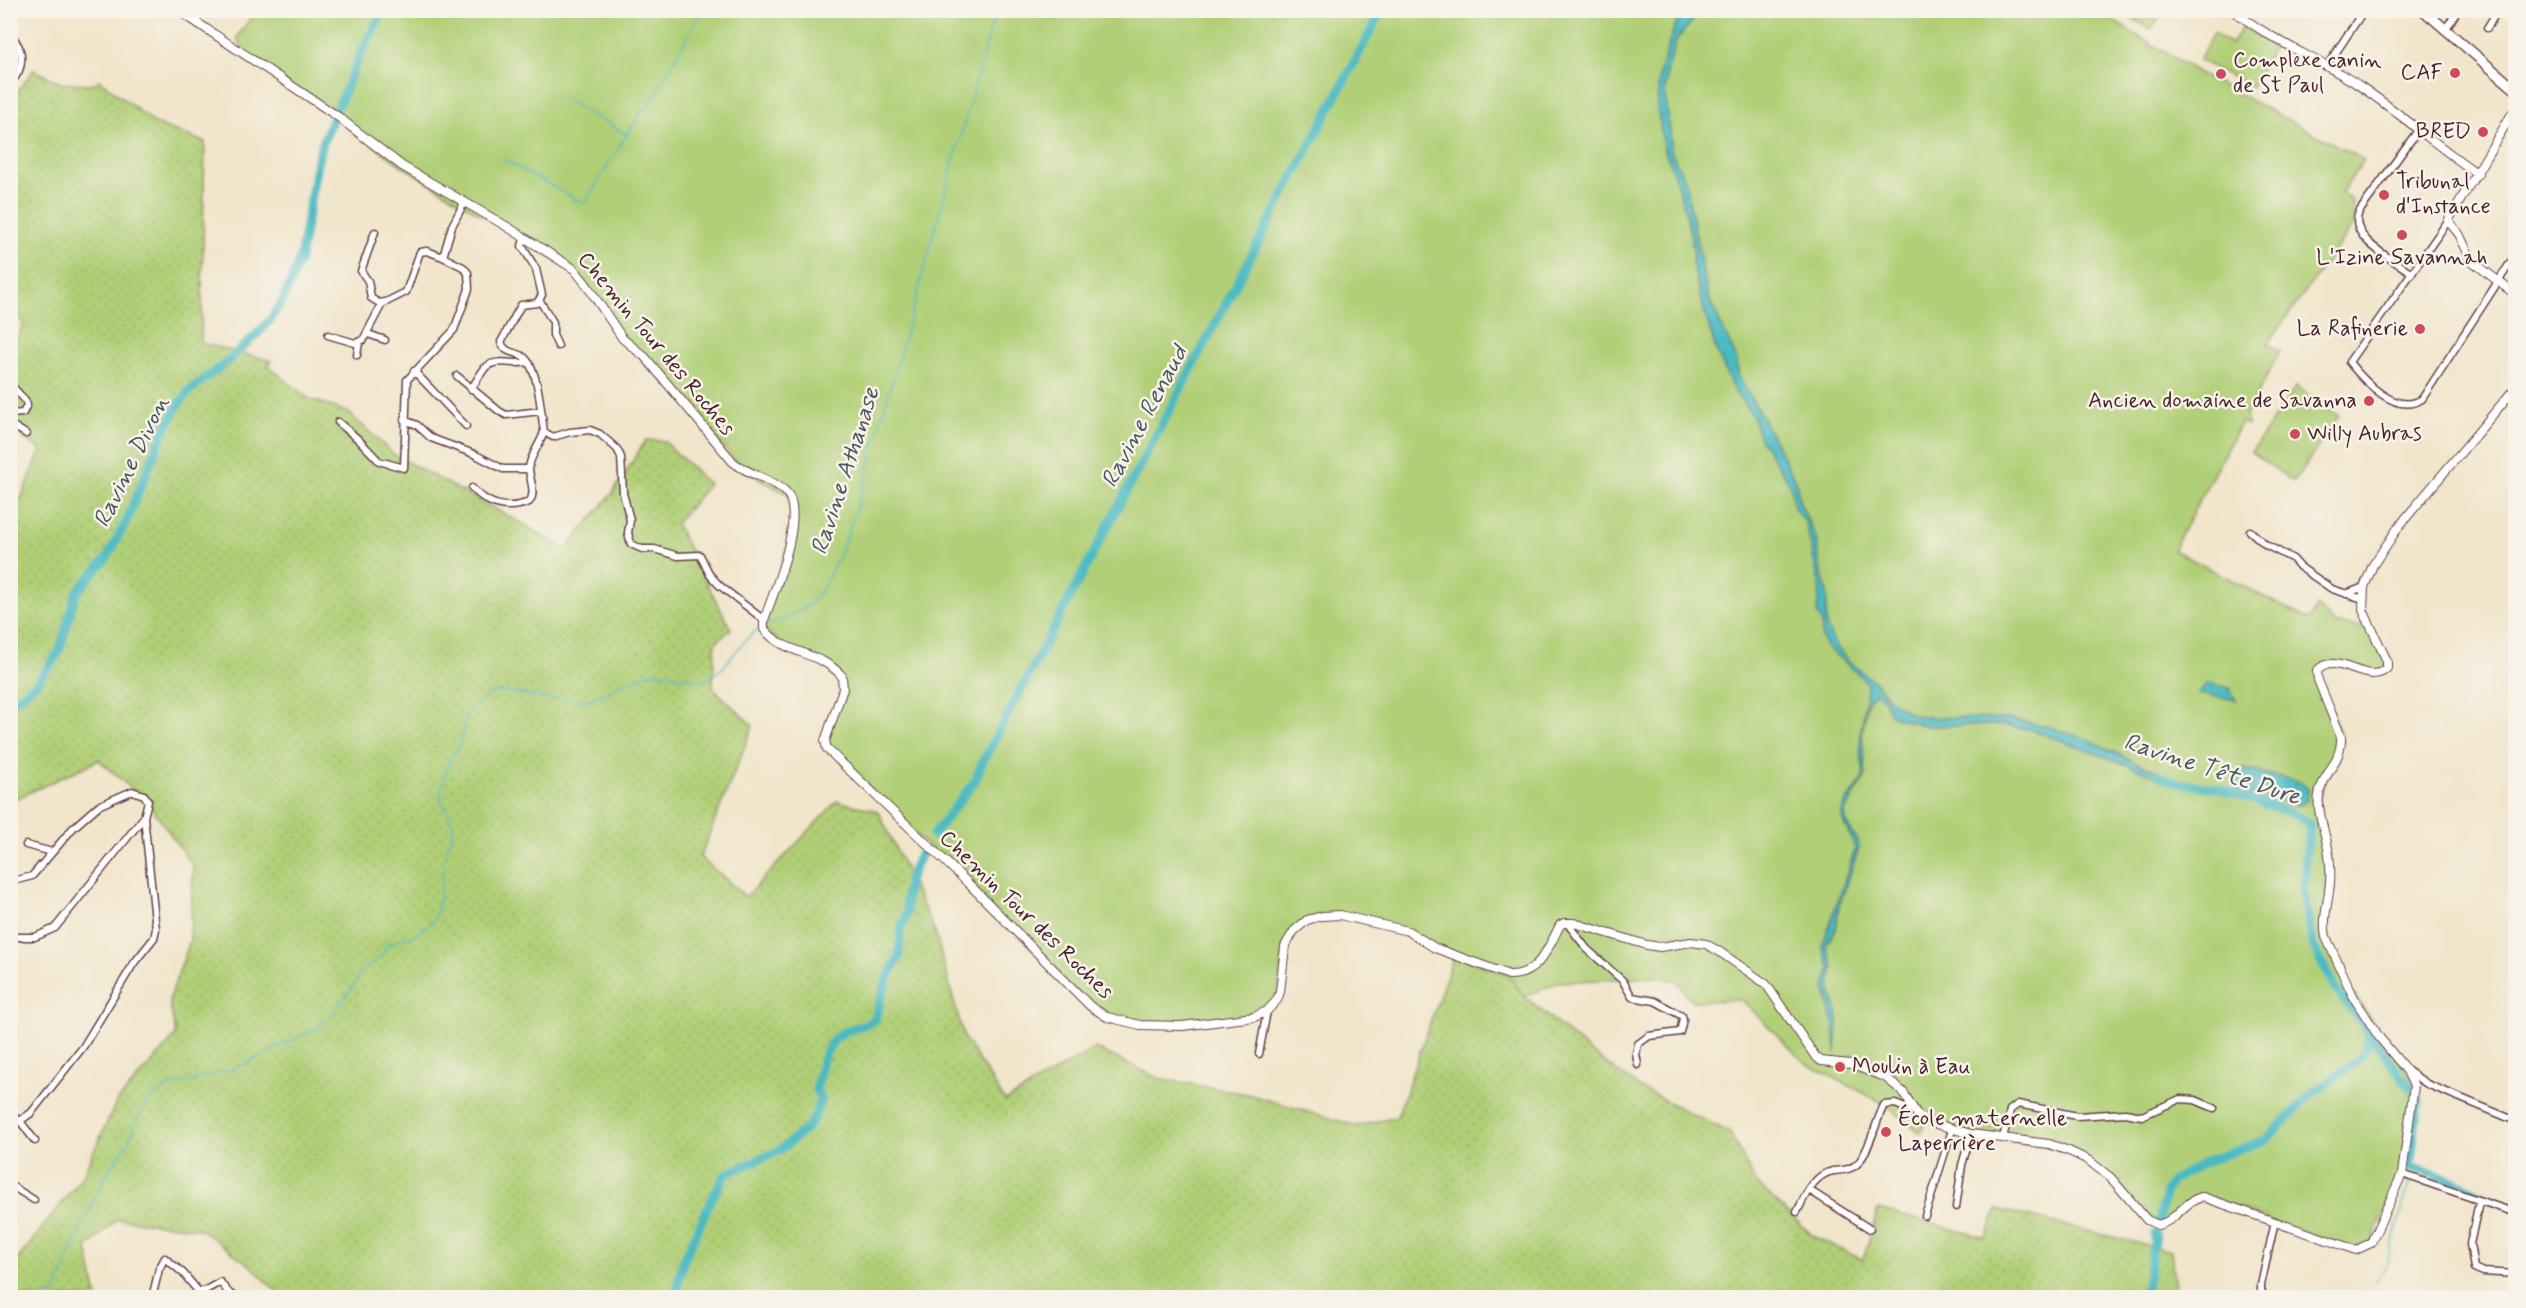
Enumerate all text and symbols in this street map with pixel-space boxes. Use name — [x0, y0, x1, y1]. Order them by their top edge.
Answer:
place label: Complexe canin de St Paul — [2233, 47, 2381, 100]
place label: CAF — [2401, 59, 2443, 87]
marker: CAF — [2448, 66, 2462, 80]
marker: Complexe canin de St Paul — [2214, 67, 2228, 81]
place label: BRED — [2416, 118, 2471, 146]
marker: BRED — [2476, 125, 2490, 139]
place label: Tribunal d'Instance — [2396, 168, 2491, 221]
marker: Tribunal d'Instance — [2377, 188, 2391, 202]
marker: L'Izine Savannah — [2395, 228, 2409, 242]
place label: L'Izine Savannah — [2316, 244, 2488, 272]
street label: Chemin Tour des Roches — [571, 246, 741, 442]
place label: La Rafinerie — [2297, 315, 2408, 343]
marker: La Rafinerie — [2413, 322, 2427, 336]
water label: Ravine Renaud — [1095, 339, 1197, 493]
water label: Ravine Athanase — [804, 383, 888, 559]
place label: Ancien domaine de Savanna — [2088, 387, 2357, 415]
water label: Ravine Divon — [87, 391, 177, 533]
marker: Ancien domaine de Savanna — [2362, 394, 2376, 408]
place label: Willy Aubras — [2307, 420, 2422, 448]
marker: Willy Aubras — [2288, 427, 2302, 441]
water label: Ravine Tête Dure — [2120, 727, 2305, 813]
street label: Chemin Tour des Roches — [933, 824, 1119, 1006]
place label: Moulin à Eau — [1852, 1053, 1971, 1081]
marker: Moulin à Eau — [1833, 1060, 1847, 1074]
place label: École maternelle Laperrière — [1898, 1104, 2067, 1158]
marker: École maternelle Laperrière — [1879, 1125, 1893, 1139]

